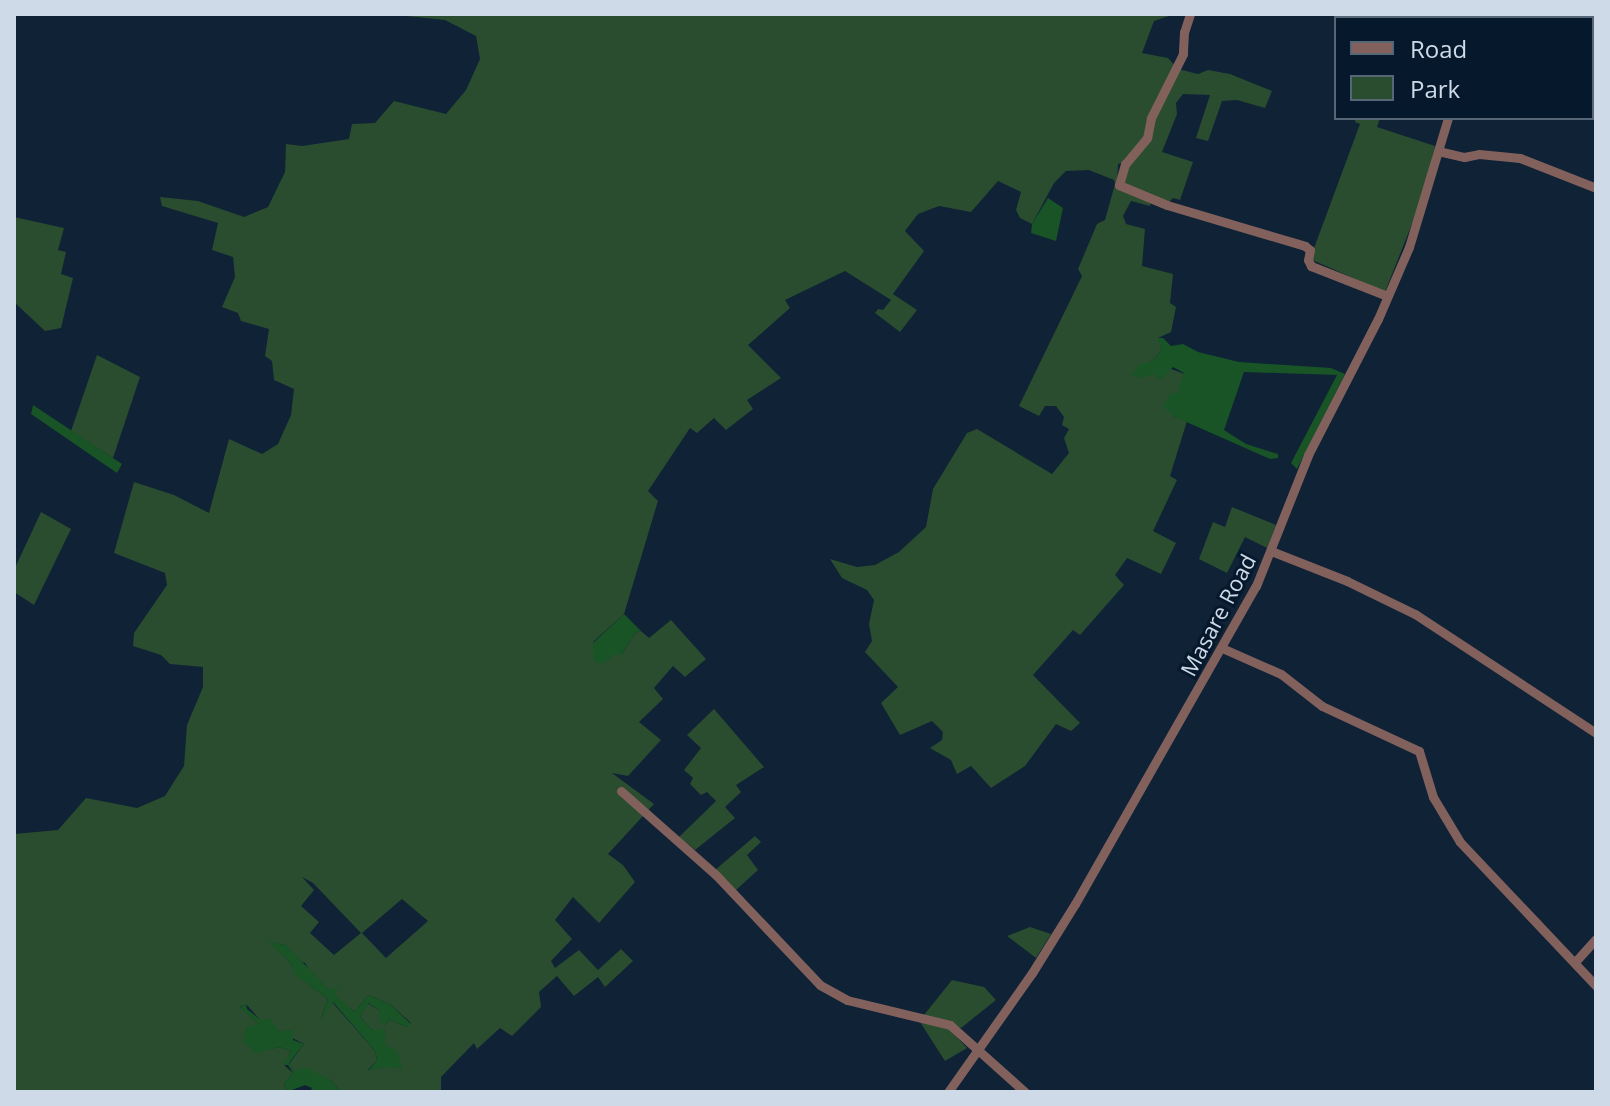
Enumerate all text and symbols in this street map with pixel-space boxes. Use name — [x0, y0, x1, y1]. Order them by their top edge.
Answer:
legend — [1334, 16, 1594, 120]
text: Road — [1410, 32, 1467, 65]
text: Park — [1410, 72, 1460, 105]
street label: Masare Road — [1175, 550, 1261, 680]

